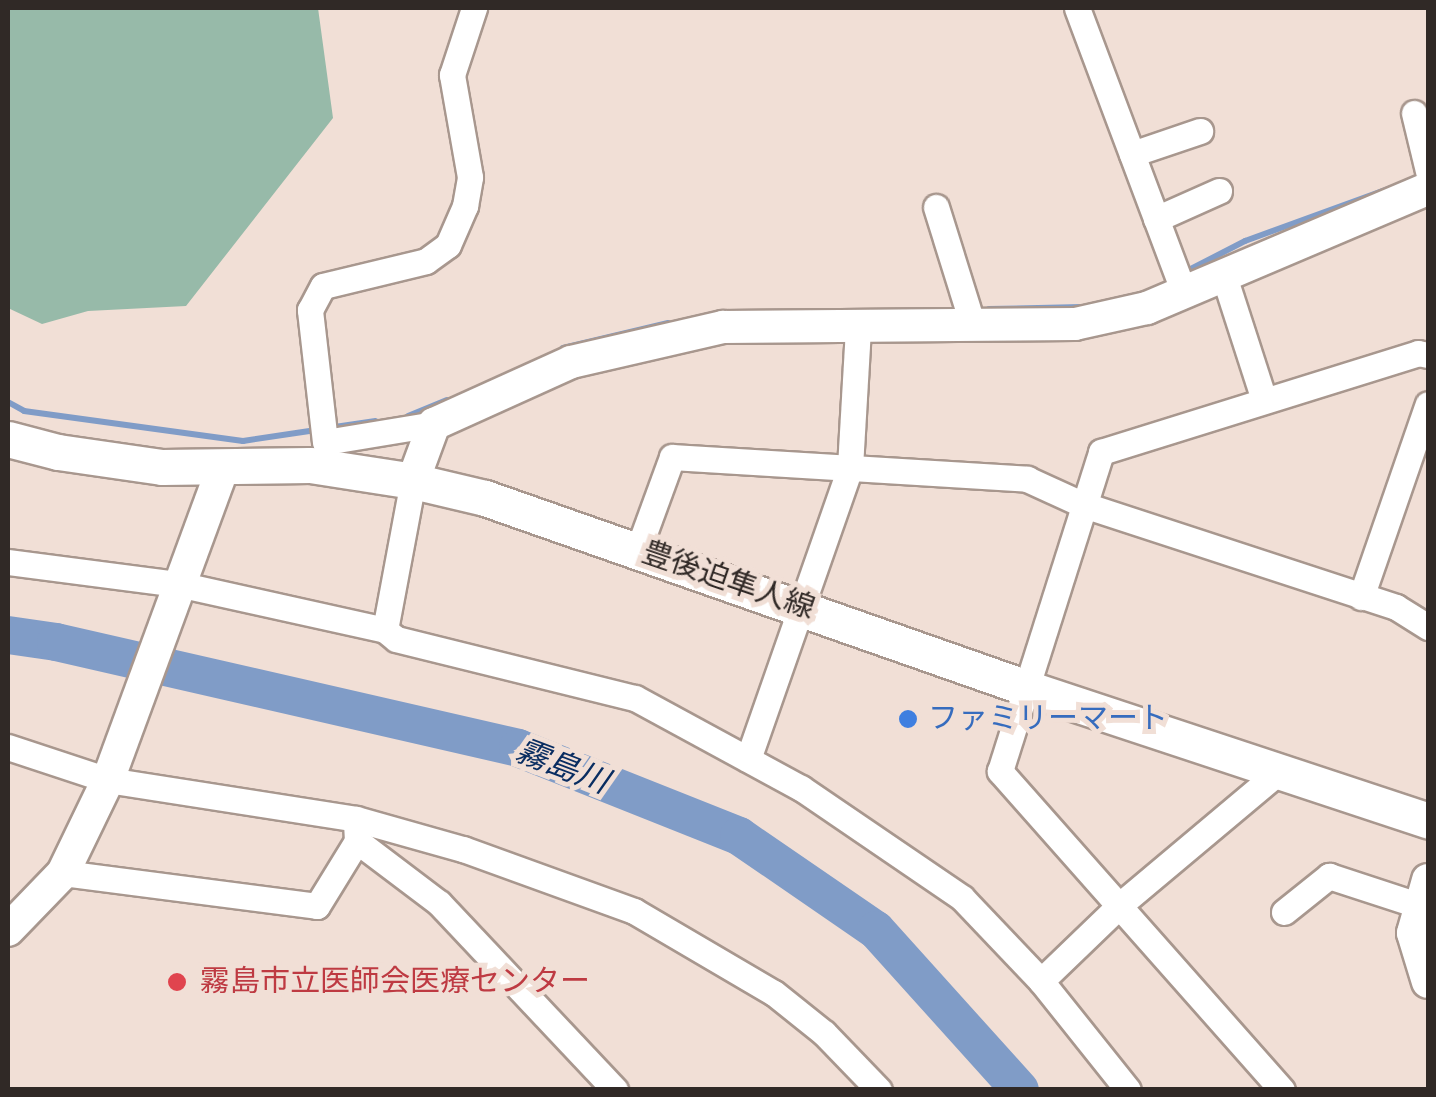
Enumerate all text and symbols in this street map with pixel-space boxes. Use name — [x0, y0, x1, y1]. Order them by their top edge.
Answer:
street label: 豊後迫隼人線 — [637, 535, 819, 627]
place label: ファミリーマート — [928, 701, 1168, 737]
marker: ファミリーマート — [897, 708, 919, 730]
water label: 霧島川 — [510, 732, 614, 802]
place label: 霧島市立医師会医療センター — [200, 964, 590, 1000]
marker: 霧島市立医師会医療センター — [164, 969, 190, 995]

